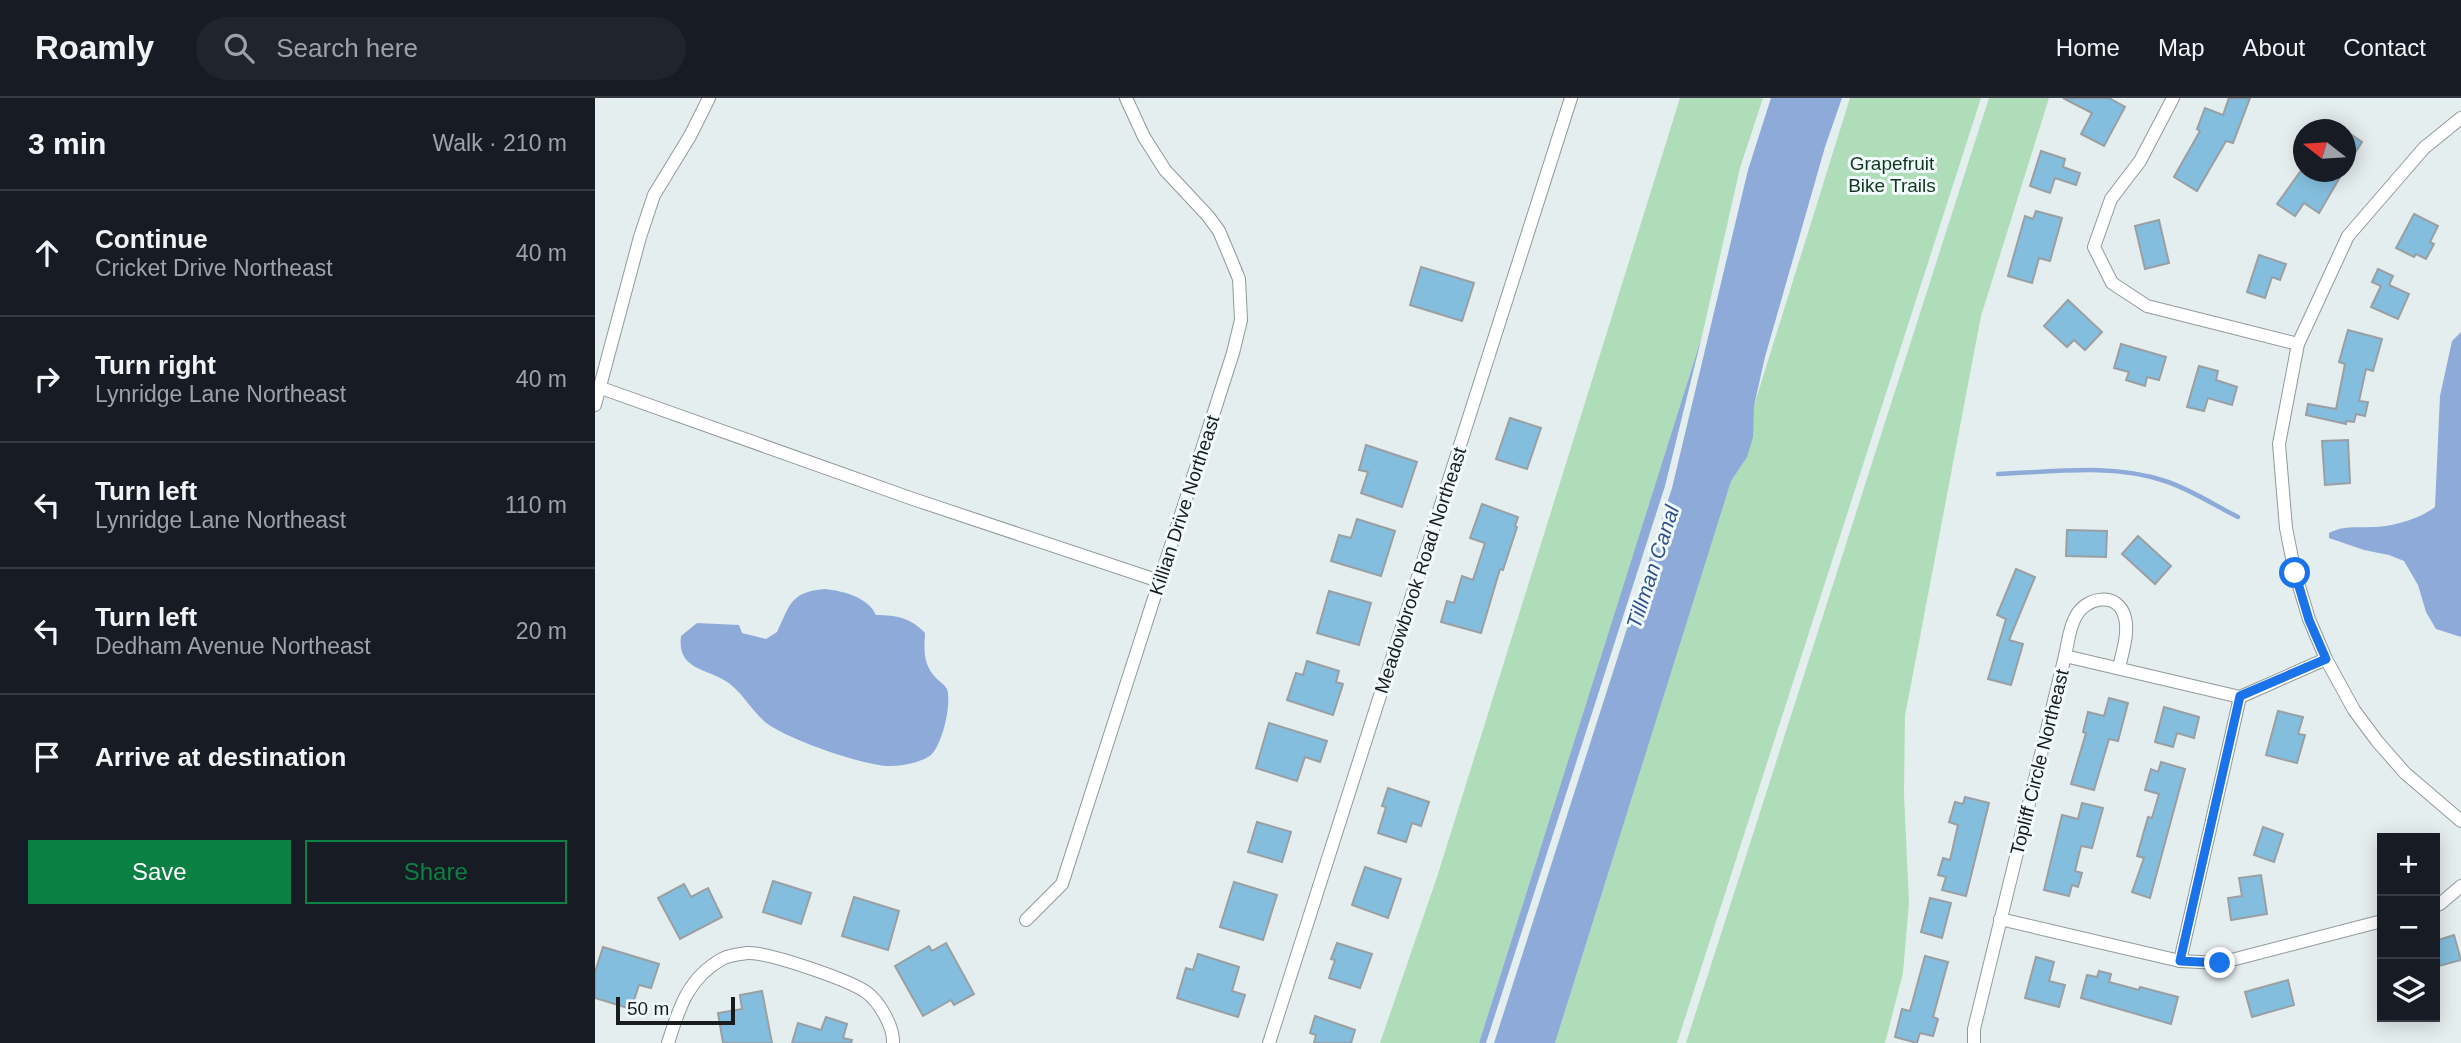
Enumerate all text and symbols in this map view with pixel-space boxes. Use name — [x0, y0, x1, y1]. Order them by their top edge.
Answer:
search box — [196, 17, 686, 80]
text: Roamly — [35, 29, 154, 66]
icon: search — [220, 29, 258, 67]
text: Search here — [276, 33, 418, 63]
text: Home — [2056, 34, 2120, 61]
text: Map — [2158, 34, 2205, 61]
text: About — [2243, 34, 2305, 61]
text: Contact — [2343, 34, 2426, 61]
north arrow — [2293, 119, 2356, 182]
text: 3 min — [28, 127, 106, 160]
text: Walk · 210 m — [432, 130, 567, 156]
park label: Grapefruit Bike Trails — [1848, 153, 1936, 196]
text: Continue — [95, 224, 208, 254]
icon: ahead — [28, 234, 66, 272]
text: 40 m — [516, 240, 567, 266]
text: Cricket Drive Northeast — [95, 255, 333, 281]
text: Turn right — [95, 350, 216, 380]
icon: right — [28, 360, 66, 398]
text: 40 m — [516, 366, 567, 392]
text: Lynridge Lane Northeast — [95, 381, 346, 407]
street label: Killian Drive Northeast — [1145, 412, 1224, 598]
street label: Meadowbrook Road Northeast — [1371, 444, 1470, 696]
text: Turn left — [95, 476, 197, 506]
icon: left — [28, 486, 66, 524]
text: 110 m — [505, 492, 567, 518]
water label: Tillman Canal — [1622, 501, 1684, 631]
text: Lynridge Lane Northeast — [95, 507, 346, 533]
route start — [2279, 557, 2310, 588]
text: Turn left — [95, 602, 197, 632]
icon: left — [28, 612, 66, 650]
text: 20 m — [516, 618, 567, 644]
text: Dedham Avenue Northeast — [95, 633, 371, 659]
street label: Topliff Circle Northeast — [2006, 666, 2073, 857]
icon: arrive — [28, 738, 66, 776]
text: Arrive at destination — [95, 742, 346, 772]
map controls — [2377, 833, 2440, 1022]
button: + — [2377, 833, 2440, 896]
button: Save — [28, 840, 291, 904]
button: Share — [305, 840, 567, 904]
button: − — [2377, 896, 2440, 959]
route end — [2204, 947, 2235, 978]
button: layers — [2377, 959, 2440, 1022]
scale bar — [616, 994, 735, 1026]
text: 50 m — [627, 998, 669, 1019]

